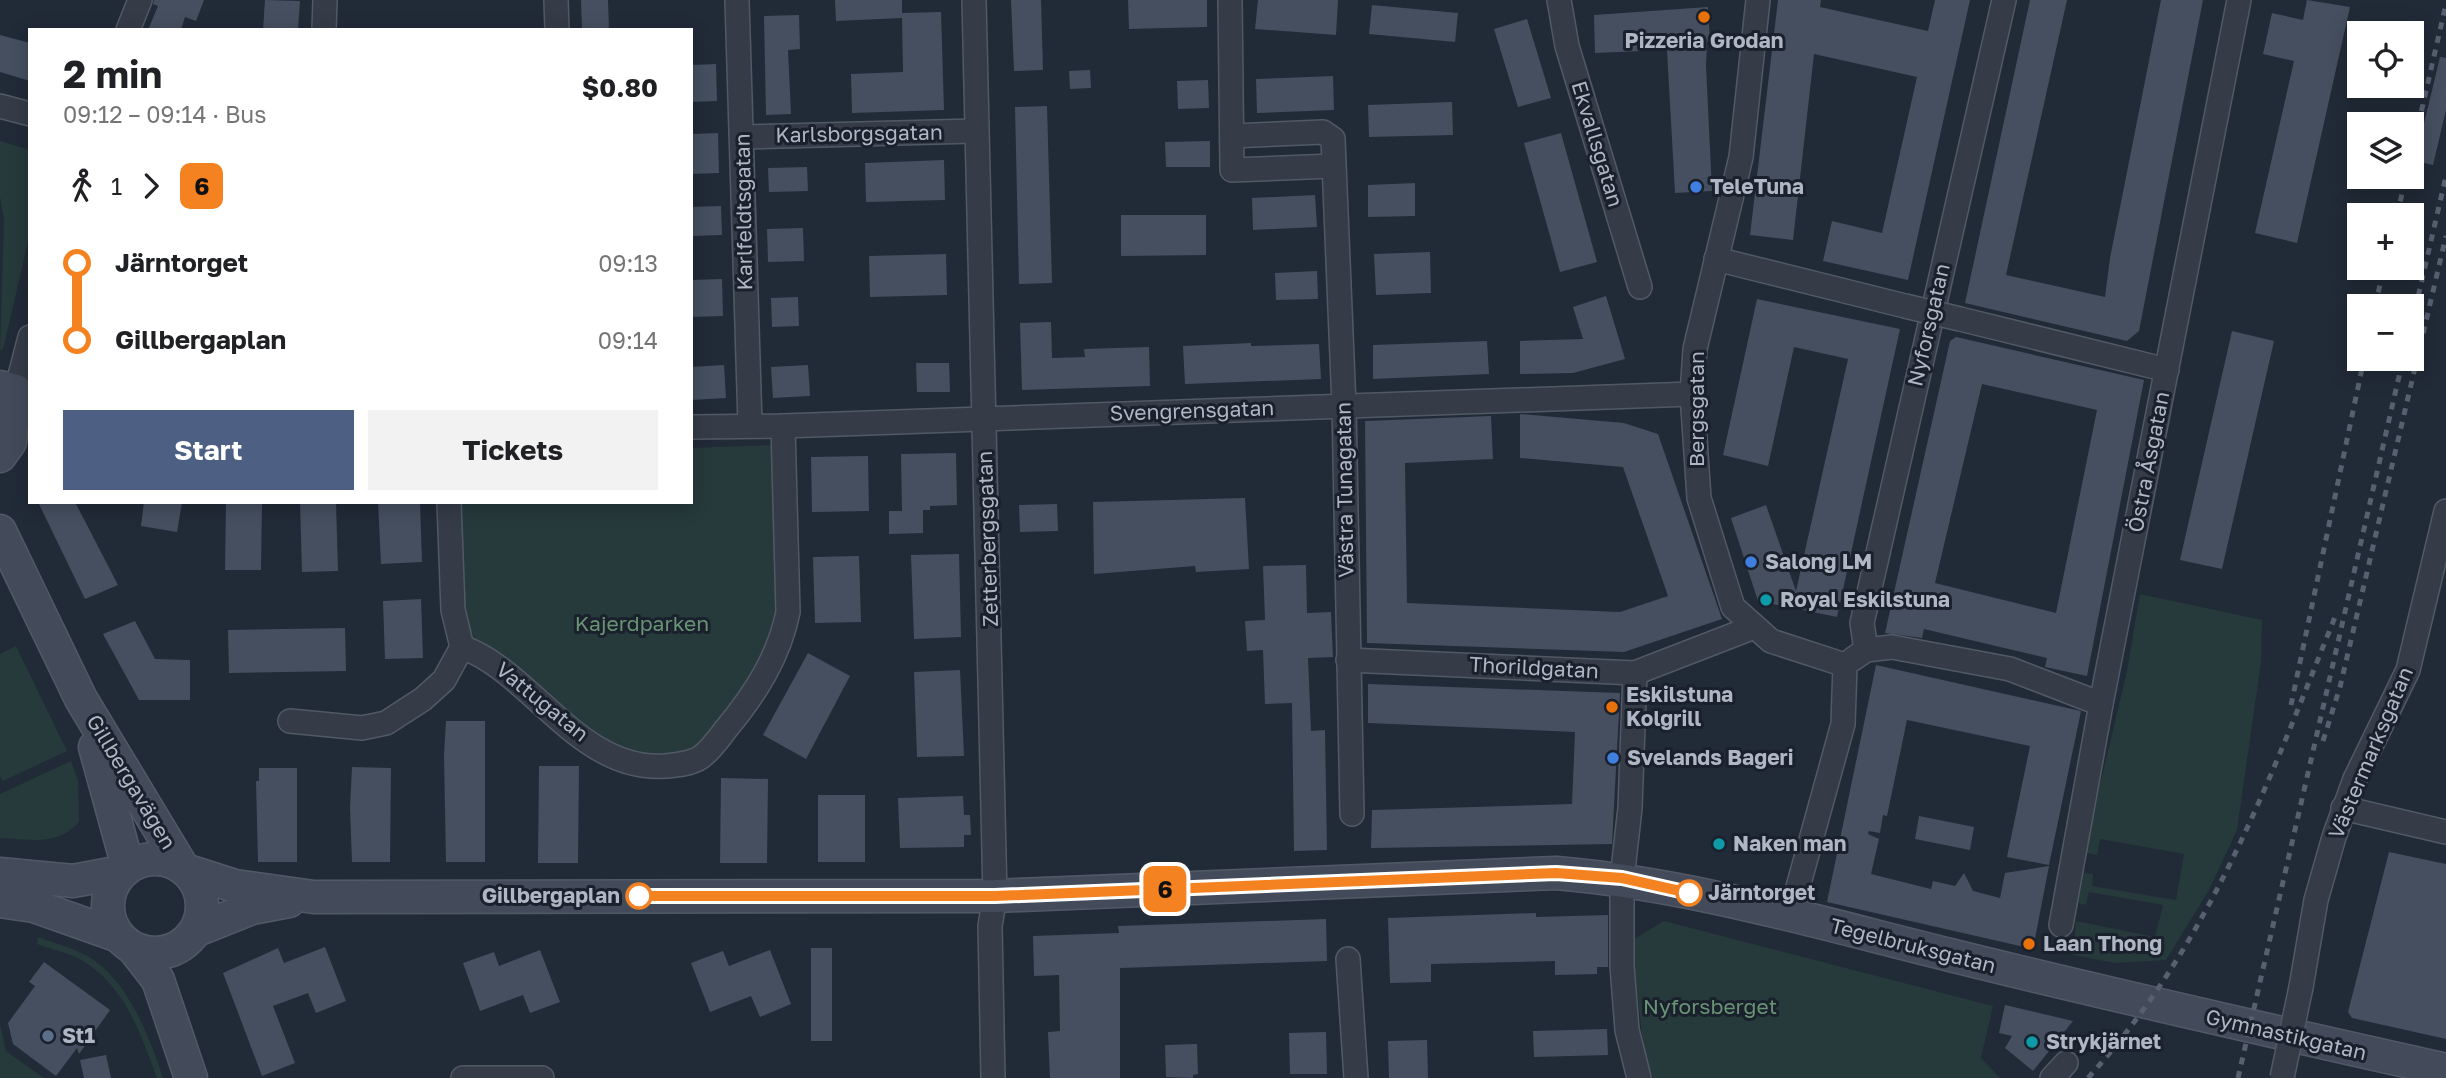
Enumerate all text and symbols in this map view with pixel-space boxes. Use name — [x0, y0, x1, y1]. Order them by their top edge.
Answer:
marker: Pizzeria Grodan — [1696, 9, 1712, 25]
map controls — [2347, 21, 2424, 371]
button: locate — [2347, 21, 2424, 98]
place label: Pizzeria Grodan — [1625, 27, 1783, 53]
text: 2 min — [63, 51, 162, 96]
text: $0.80 — [582, 72, 658, 103]
street label: Ekvallsgatan — [1566, 78, 1629, 210]
text: 09:12 – 09:14 · Bus — [63, 100, 266, 128]
button: layers — [2347, 112, 2424, 189]
street label: Karlsborgsgatan — [775, 119, 943, 147]
street label: Karlfeldtsgatan — [729, 133, 757, 291]
icon: walk — [63, 167, 101, 205]
icon: forward — [132, 167, 170, 205]
text: 6 — [194, 171, 209, 200]
text: 1 — [111, 172, 122, 200]
place label: TeleTuna — [1710, 173, 1804, 199]
marker: TeleTuna — [1688, 179, 1704, 195]
button: + — [2347, 203, 2424, 280]
text: Järntorget — [115, 247, 248, 278]
text: 09:13 — [598, 249, 658, 277]
street label: Nyforsgatan — [1901, 261, 1955, 389]
button: − — [2347, 294, 2424, 371]
text: Gillbergaplan — [115, 324, 286, 355]
text: 09:14 — [598, 326, 658, 354]
street label: Bergsgatan — [1683, 351, 1709, 467]
street label: Östra Åsgatan — [2122, 389, 2174, 534]
street label: Svengrensgatan — [1109, 394, 1275, 426]
street label: Västra Tunagatan — [1329, 402, 1359, 578]
button: Start — [63, 410, 354, 490]
button: Tickets — [368, 410, 658, 490]
street label: Zetterbergsgatan — [971, 451, 1003, 628]
place label: Salong LM — [1765, 548, 1872, 574]
marker: Salong LM — [1743, 554, 1759, 570]
place label: Royal Eskilstuna — [1780, 586, 1950, 612]
marker: Royal Eskilstuna — [1758, 592, 1774, 608]
park label: Kajerdparken — [575, 610, 709, 636]
street label: Thorildgatan — [1469, 651, 1599, 683]
street label: Vattugatan — [491, 656, 594, 746]
street label: Västermarksgatan — [2322, 663, 2418, 842]
place label: Eskilstuna Kolgrill — [1626, 681, 1733, 731]
marker: Eskilstuna Kolgrill — [1604, 699, 1620, 715]
street label: Gillbergavägen — [81, 709, 182, 854]
place label: Svelands Bageri — [1627, 744, 1794, 770]
marker: Svelands Bageri — [1605, 750, 1621, 766]
place label: Naken man — [1733, 830, 1847, 856]
marker: Naken man — [1711, 836, 1727, 852]
line badge: 6 — [1142, 866, 1188, 912]
text: 6 — [1157, 874, 1173, 903]
place label: Järntorget — [1708, 879, 1816, 905]
marker: Järntorget — [1676, 880, 1702, 906]
place label: Gillbergaplan — [482, 882, 620, 908]
marker: Gillbergaplan — [626, 883, 652, 909]
street label: Tegelbruksgatan — [1828, 912, 1999, 978]
place label: Laan Thong — [2043, 930, 2162, 956]
marker: Laan Thong — [2021, 936, 2037, 952]
park label: Nyforsberget — [1643, 993, 1777, 1019]
street label: Gymnastikgatan — [2203, 1003, 2369, 1065]
place label: St1 — [62, 1022, 95, 1048]
marker: St1 — [40, 1028, 56, 1044]
place label: Strykjärnet — [2046, 1028, 2161, 1054]
marker: Strykjärnet — [2024, 1034, 2040, 1050]

